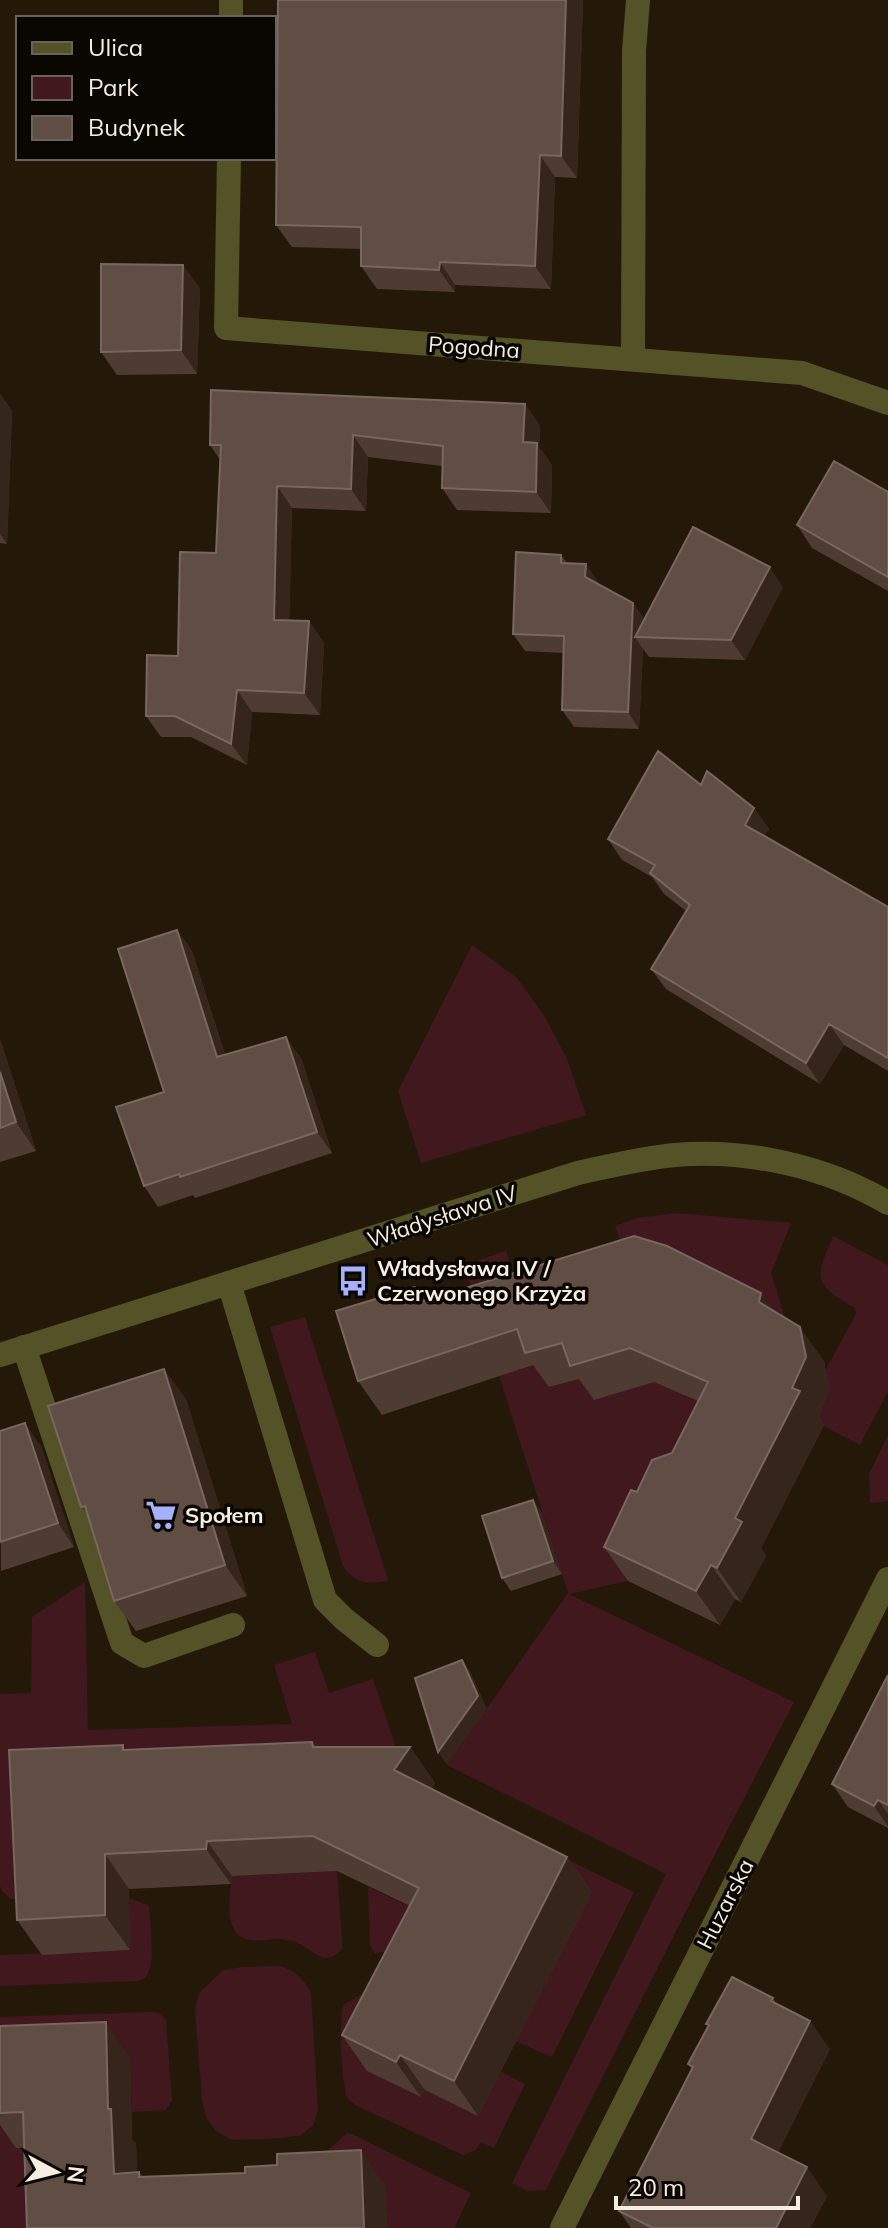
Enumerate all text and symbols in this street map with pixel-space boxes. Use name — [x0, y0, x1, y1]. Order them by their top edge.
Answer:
legend — [16, 16, 276, 160]
text: Ulica — [88, 32, 143, 62]
text: Park — [88, 72, 139, 102]
text: Budynek — [88, 112, 185, 142]
street label: Pogodna — [427, 330, 521, 364]
street label: Władysława IV — [364, 1178, 521, 1253]
place label: Władysława IV / Czerwonego Krzyża — [377, 1254, 586, 1307]
bus stop icon: Władysława IV / Czerwonego Krzyża — [336, 1264, 370, 1298]
supermarket icon: Społem — [144, 1498, 178, 1532]
place label: Społem — [185, 1501, 263, 1529]
street label: Huzarska — [690, 1854, 760, 1954]
north arrow — [16, 2132, 96, 2212]
scale bar — [616, 2160, 798, 2210]
text: N — [61, 2164, 91, 2184]
text: 20 m — [628, 2172, 684, 2202]

